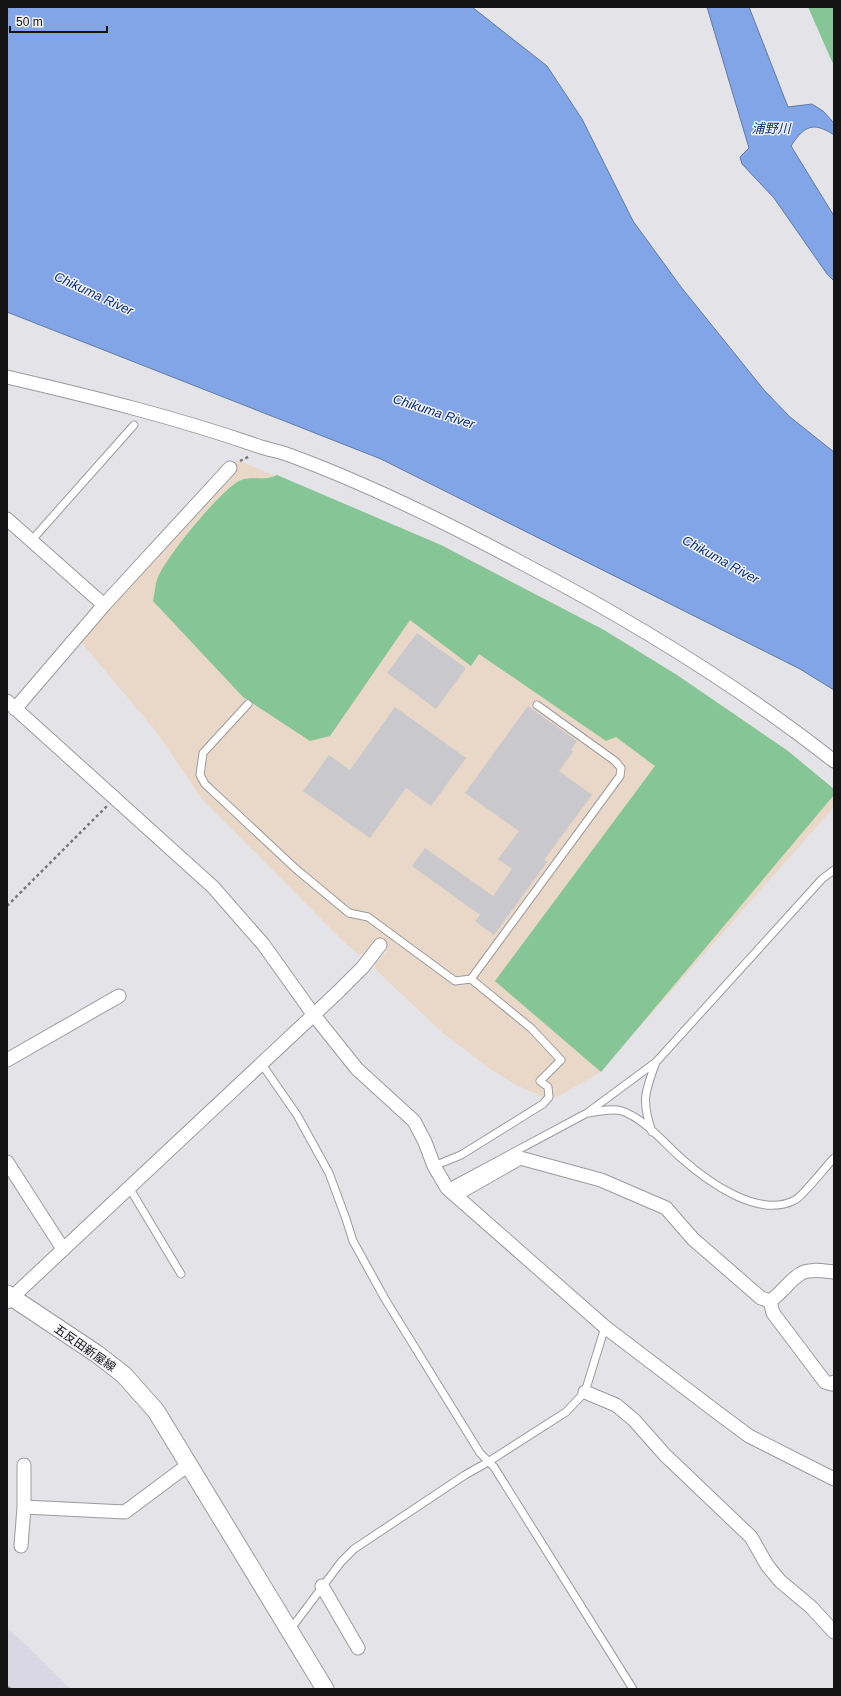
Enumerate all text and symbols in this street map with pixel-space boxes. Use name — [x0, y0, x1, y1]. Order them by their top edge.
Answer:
scale bar — [10, 8, 107, 34]
text: 50 m — [16, 15, 43, 29]
water label: 浦野川 — [751, 121, 792, 136]
water label: Chikuma River — [52, 269, 136, 319]
water label: Chikuma River — [391, 391, 477, 432]
water label: Chikuma River — [680, 532, 762, 587]
street label: 五反田新屋線 — [51, 1322, 119, 1374]

